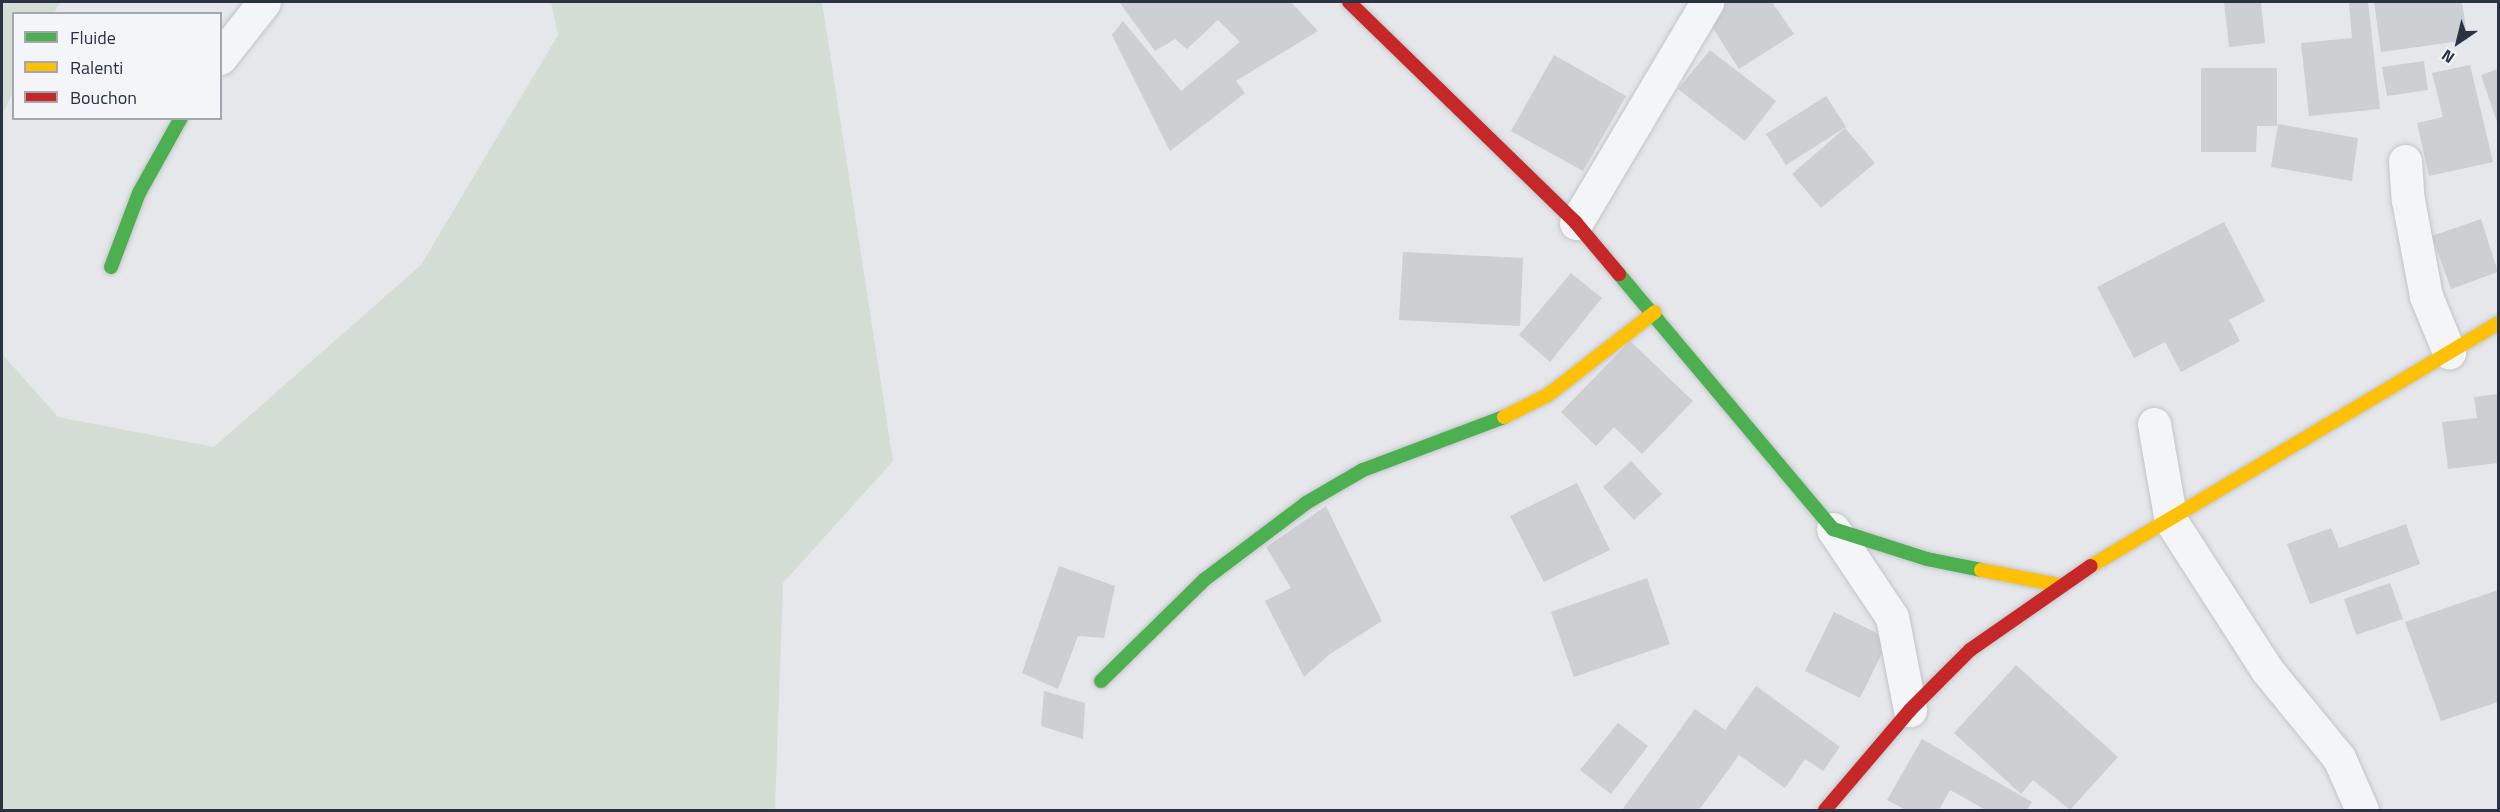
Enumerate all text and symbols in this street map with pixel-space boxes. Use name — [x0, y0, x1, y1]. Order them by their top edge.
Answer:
legend — [12, 12, 222, 120]
north arrow — [2428, 12, 2488, 72]
text: Fluide — [70, 24, 116, 51]
text: N — [2436, 44, 2459, 70]
text: Ralenti — [70, 54, 123, 81]
text: Bouchon — [70, 84, 137, 111]

